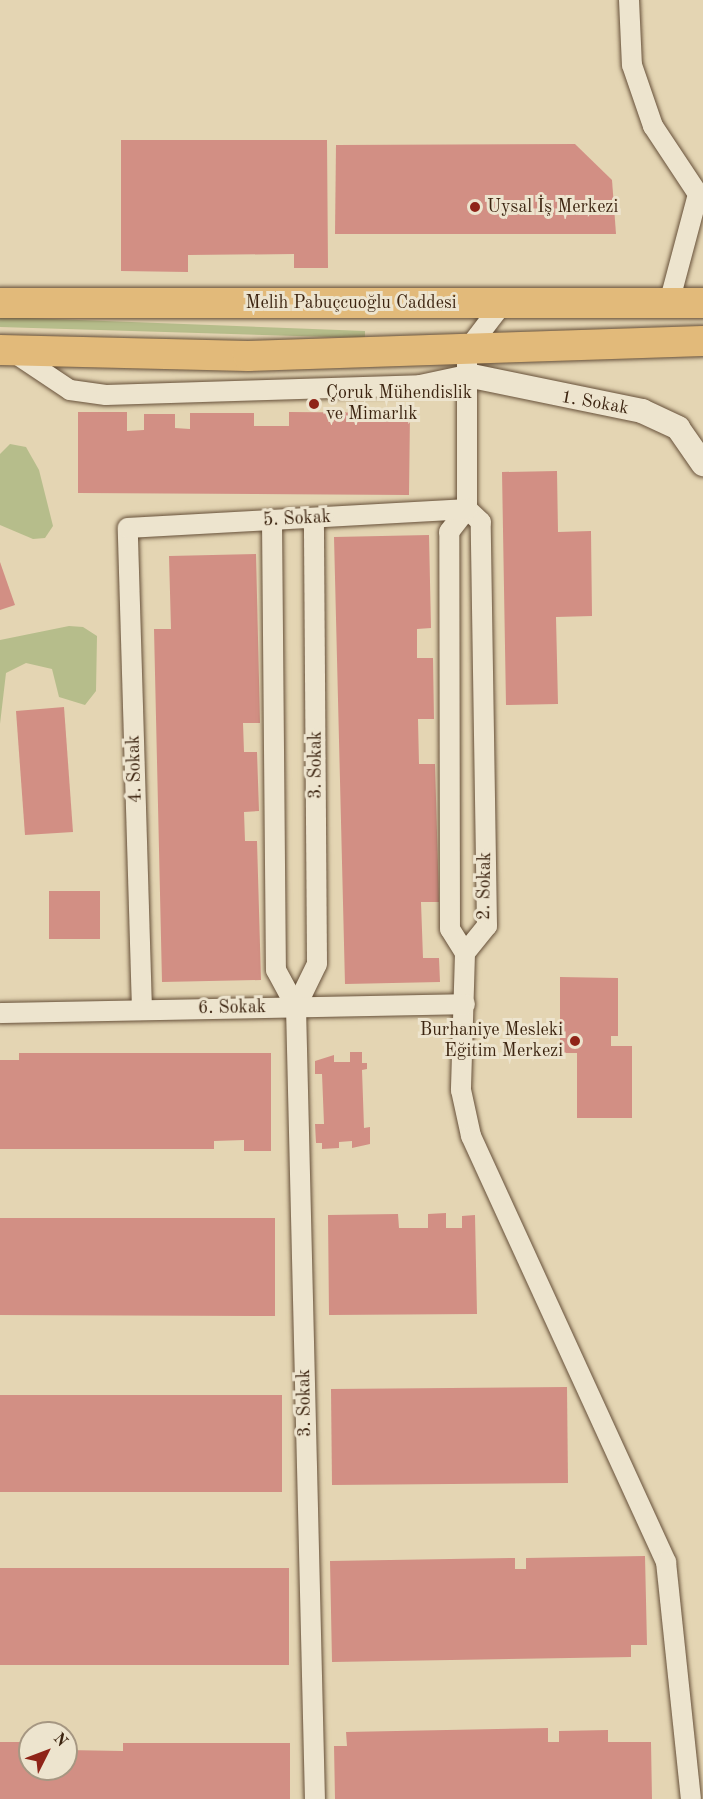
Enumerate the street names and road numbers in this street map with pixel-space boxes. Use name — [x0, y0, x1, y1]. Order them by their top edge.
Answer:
street label: Melih Pabuçcuoğlu Caddesi — [245, 292, 457, 314]
street label: 1. Sokak — [560, 386, 630, 420]
street label: 5. Sokak — [262, 506, 332, 532]
street label: 3. Sokak — [305, 731, 327, 799]
street label: 4. Sokak — [123, 735, 147, 803]
street label: 2. Sokak — [474, 852, 496, 920]
street label: 6. Sokak — [198, 997, 266, 1019]
street label: 3. Sokak — [294, 1369, 316, 1437]

